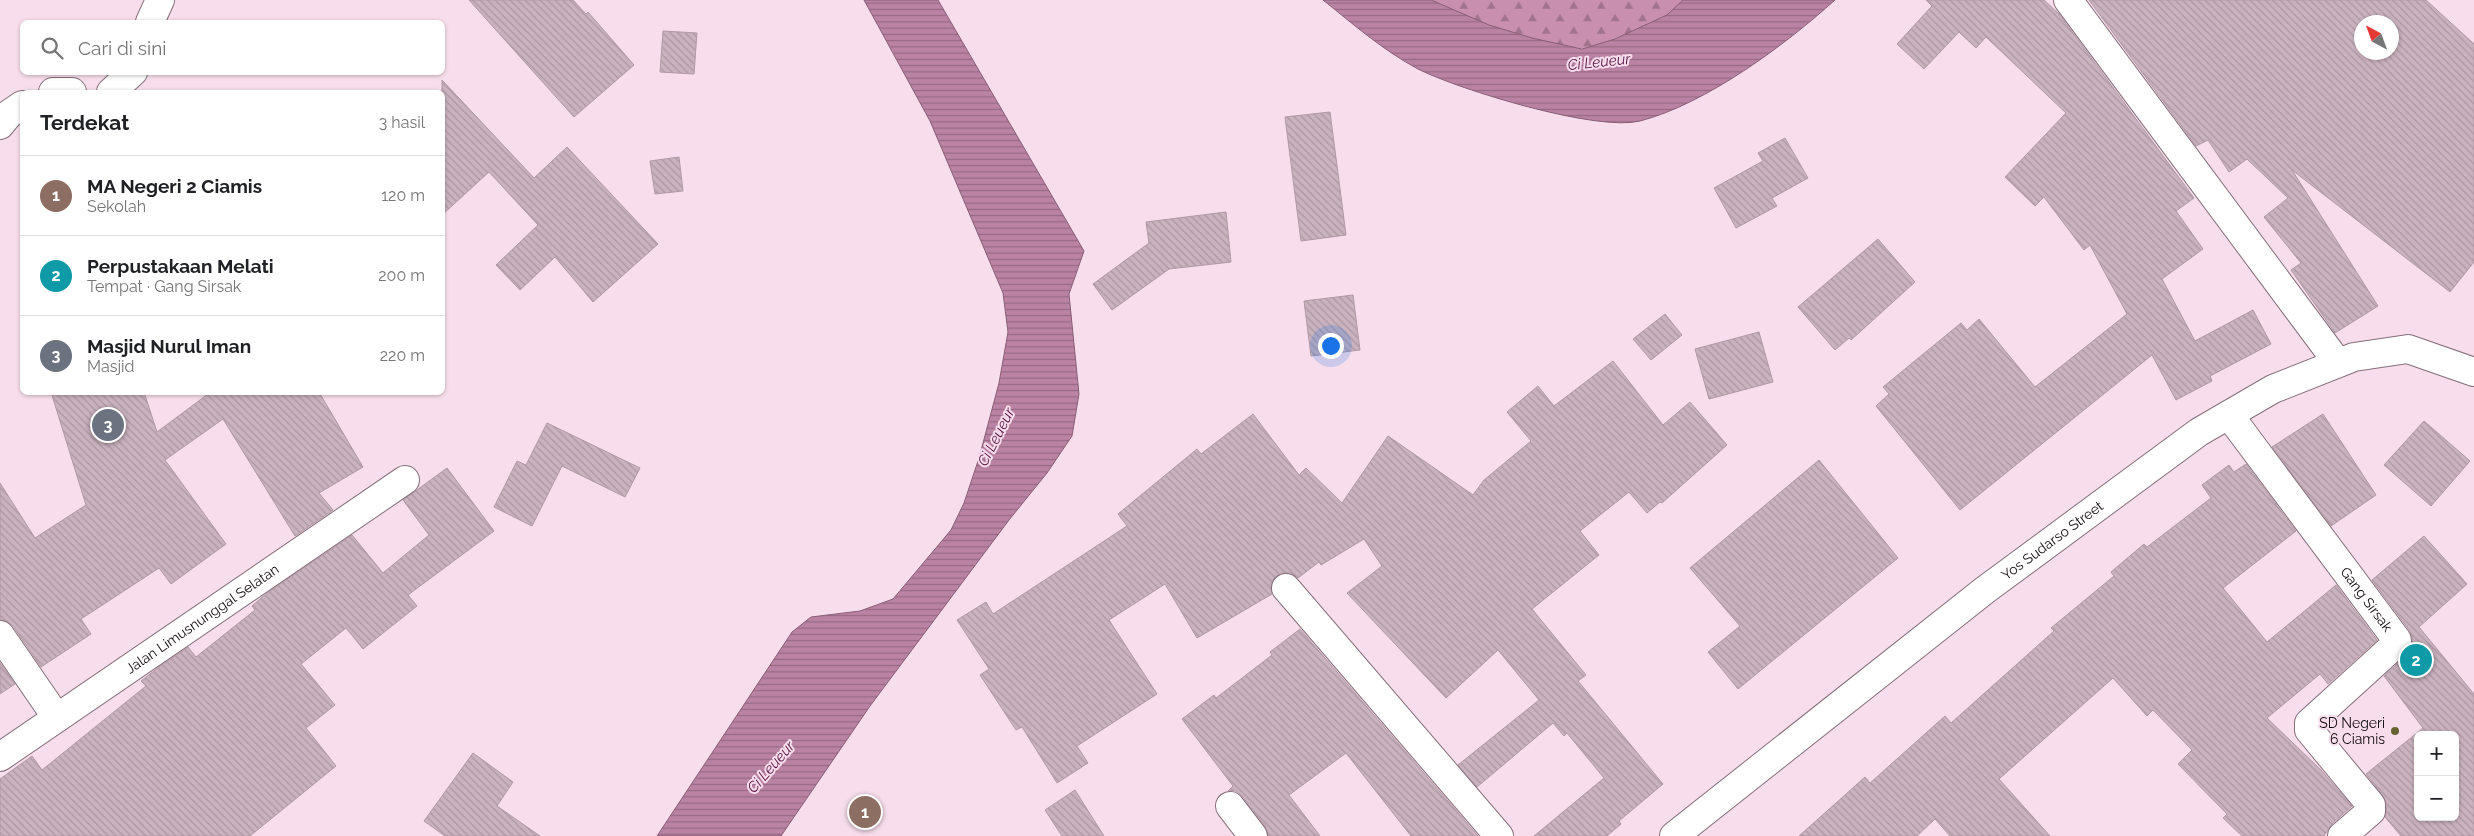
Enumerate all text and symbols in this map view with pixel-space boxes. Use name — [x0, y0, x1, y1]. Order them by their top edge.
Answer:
north arrow — [2354, 15, 2399, 60]
search box — [20, 20, 445, 75]
icon: search — [38, 34, 66, 62]
text: Cari di sini — [78, 37, 166, 59]
water label: Ci Leueur — [1567, 50, 1632, 74]
text: Terdekat — [40, 110, 129, 135]
text: 3 hasil — [379, 113, 425, 132]
text: MA Negeri 2 Ciamis — [87, 175, 262, 197]
text: 1 — [52, 186, 60, 205]
text: 120 m — [381, 186, 425, 205]
text: Sekolah — [87, 197, 146, 216]
text: Perpustakaan Melati — [87, 255, 274, 277]
text: 2 — [51, 266, 61, 285]
text: 200 m — [378, 266, 425, 285]
text: Tempat · Gang Sirsak — [87, 277, 241, 296]
your location — [1318, 333, 1344, 359]
text: Masjid Nurul Iman — [87, 335, 251, 357]
text: 3 — [52, 346, 60, 365]
text: 220 m — [380, 346, 425, 365]
text: Masjid — [87, 357, 134, 376]
water label: Ci Leueur — [974, 404, 1019, 469]
pin: 3 — [92, 406, 124, 444]
street label: Yos Sudarso Street — [1998, 498, 2106, 583]
street label: Jalan Limusnunggal Selatan — [123, 561, 282, 677]
street label: Gang Sirsak — [2337, 564, 2396, 635]
pin: 2 — [2400, 641, 2432, 679]
place label: SD Negeri 6 Ciamis — [2319, 715, 2385, 747]
marker: SD Negeri 6 Ciamis — [2389, 725, 2401, 737]
map controls — [2414, 731, 2459, 821]
button: + — [2414, 731, 2459, 776]
water label: Ci Leueur — [744, 737, 799, 797]
button: − — [2414, 776, 2459, 821]
pin: 1 — [849, 793, 881, 831]

